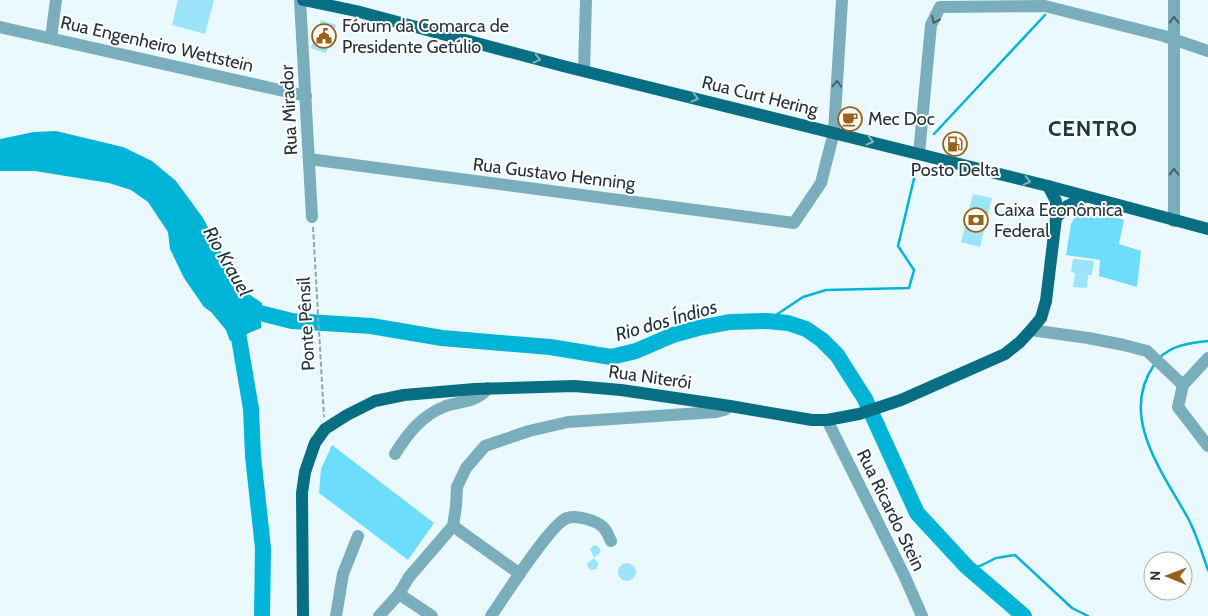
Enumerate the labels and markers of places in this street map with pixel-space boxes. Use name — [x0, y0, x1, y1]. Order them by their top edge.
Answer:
place label: Fórum da Comarca de Presidente Getúlio — [342, 15, 509, 58]
public building icon: Fórum da Comarca de Presidente Getúlio — [311, 23, 337, 49]
cafe icon: Mec Doc — [837, 106, 863, 132]
place label: Mec Doc — [868, 108, 935, 130]
fuel station icon: Posto Delta — [942, 131, 968, 157]
place label: Posto Delta — [911, 159, 1000, 181]
place label: Caixa Econômica Federal — [994, 199, 1123, 242]
bank icon: Caixa Econômica Federal — [963, 207, 989, 233]

